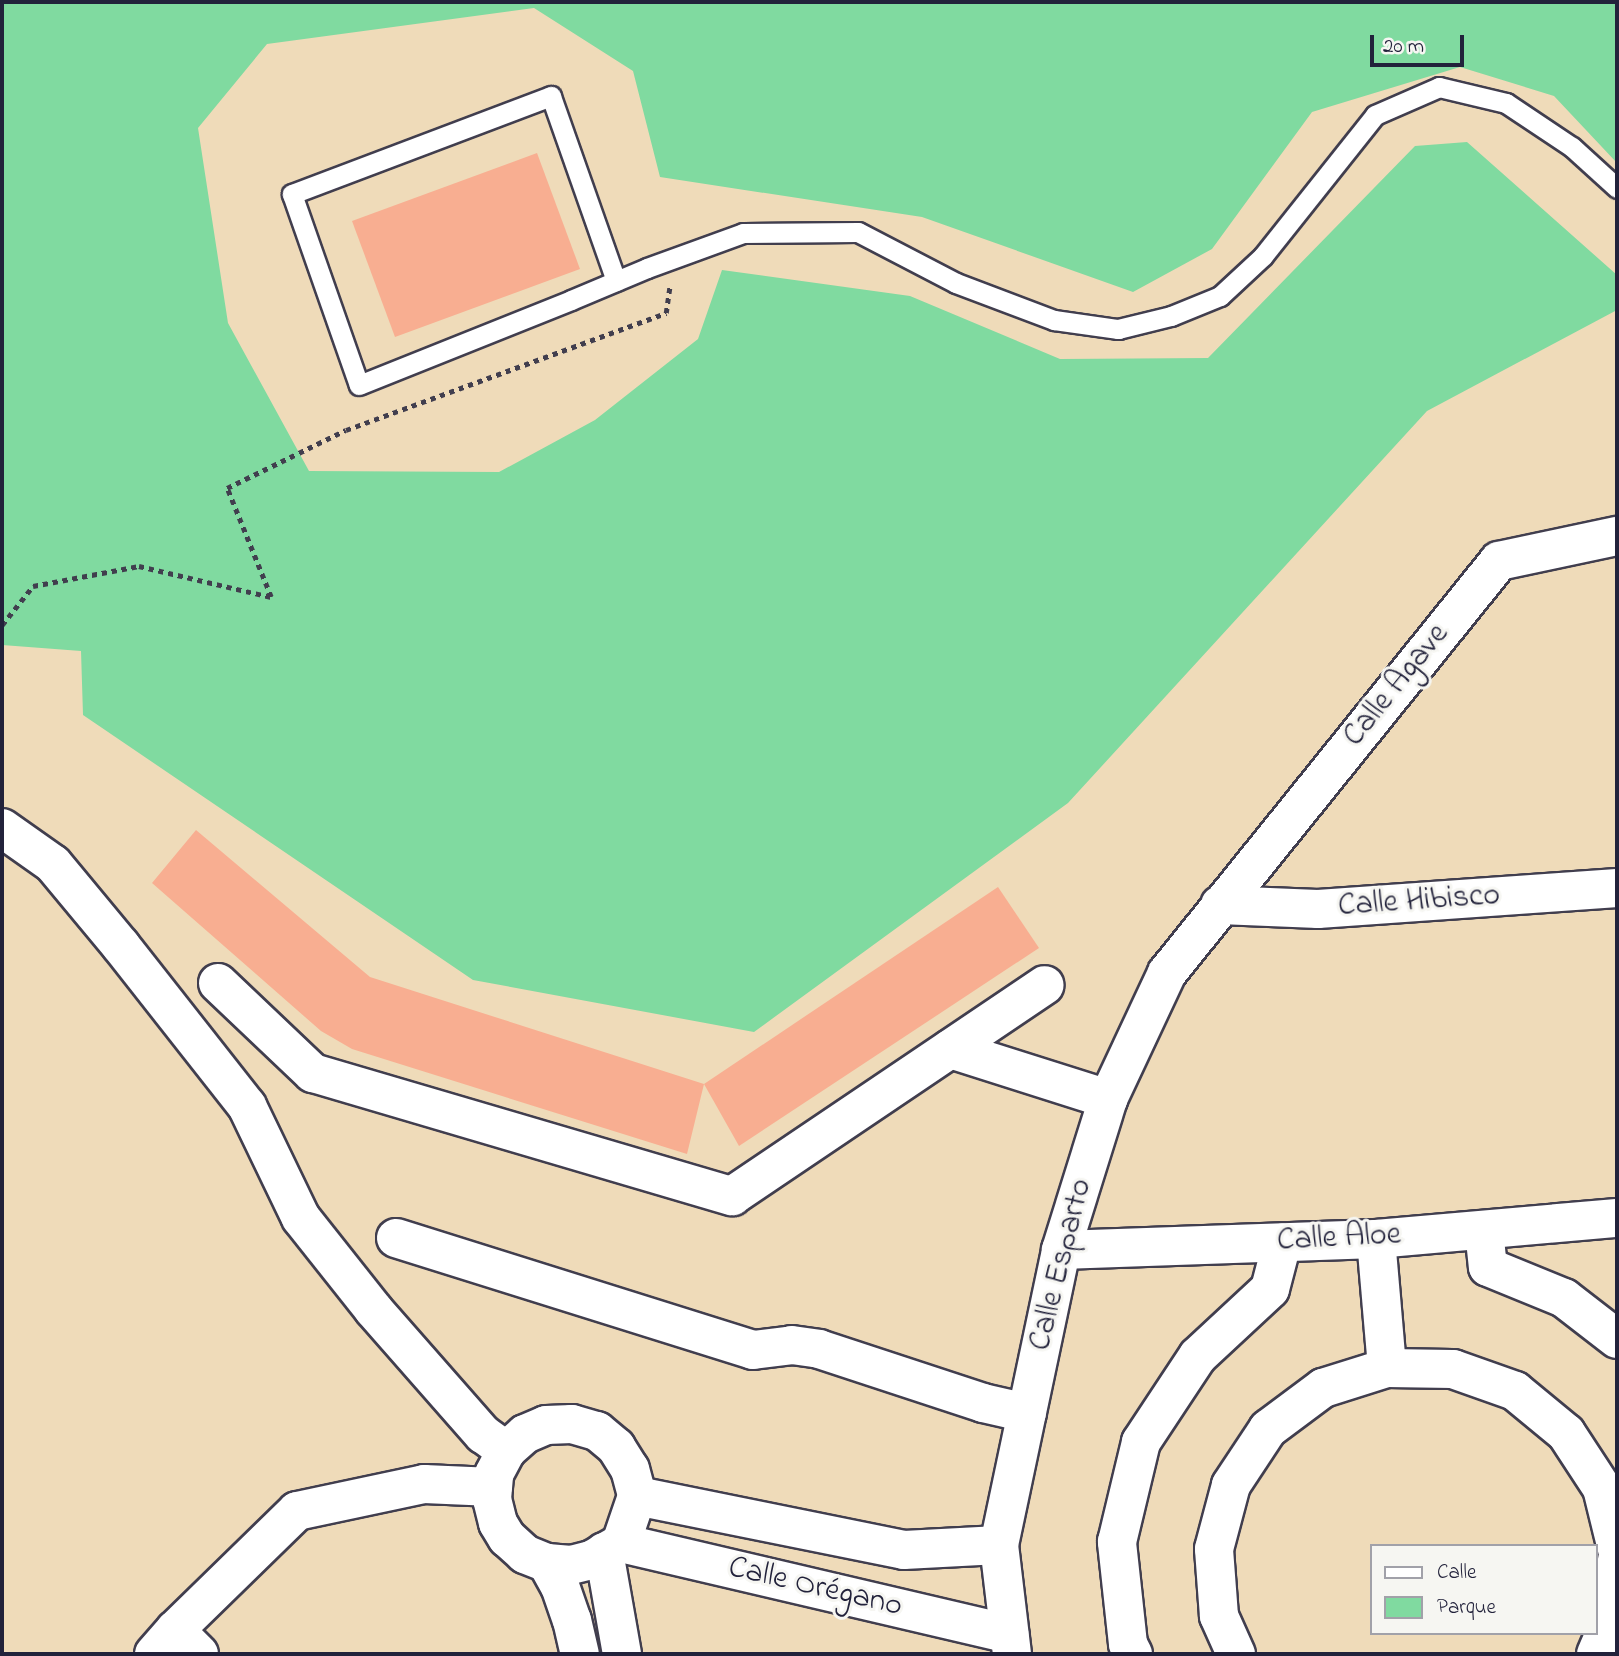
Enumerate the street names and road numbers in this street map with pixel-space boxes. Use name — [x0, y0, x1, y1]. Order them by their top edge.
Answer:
street label: Calle Agave — [1336, 617, 1458, 755]
street label: Calle Hibisco — [1337, 877, 1501, 927]
street label: Calle Esparto — [1022, 1175, 1102, 1355]
street label: Calle Aloe — [1276, 1217, 1402, 1261]
street label: Calle Orégano — [724, 1549, 906, 1627]

